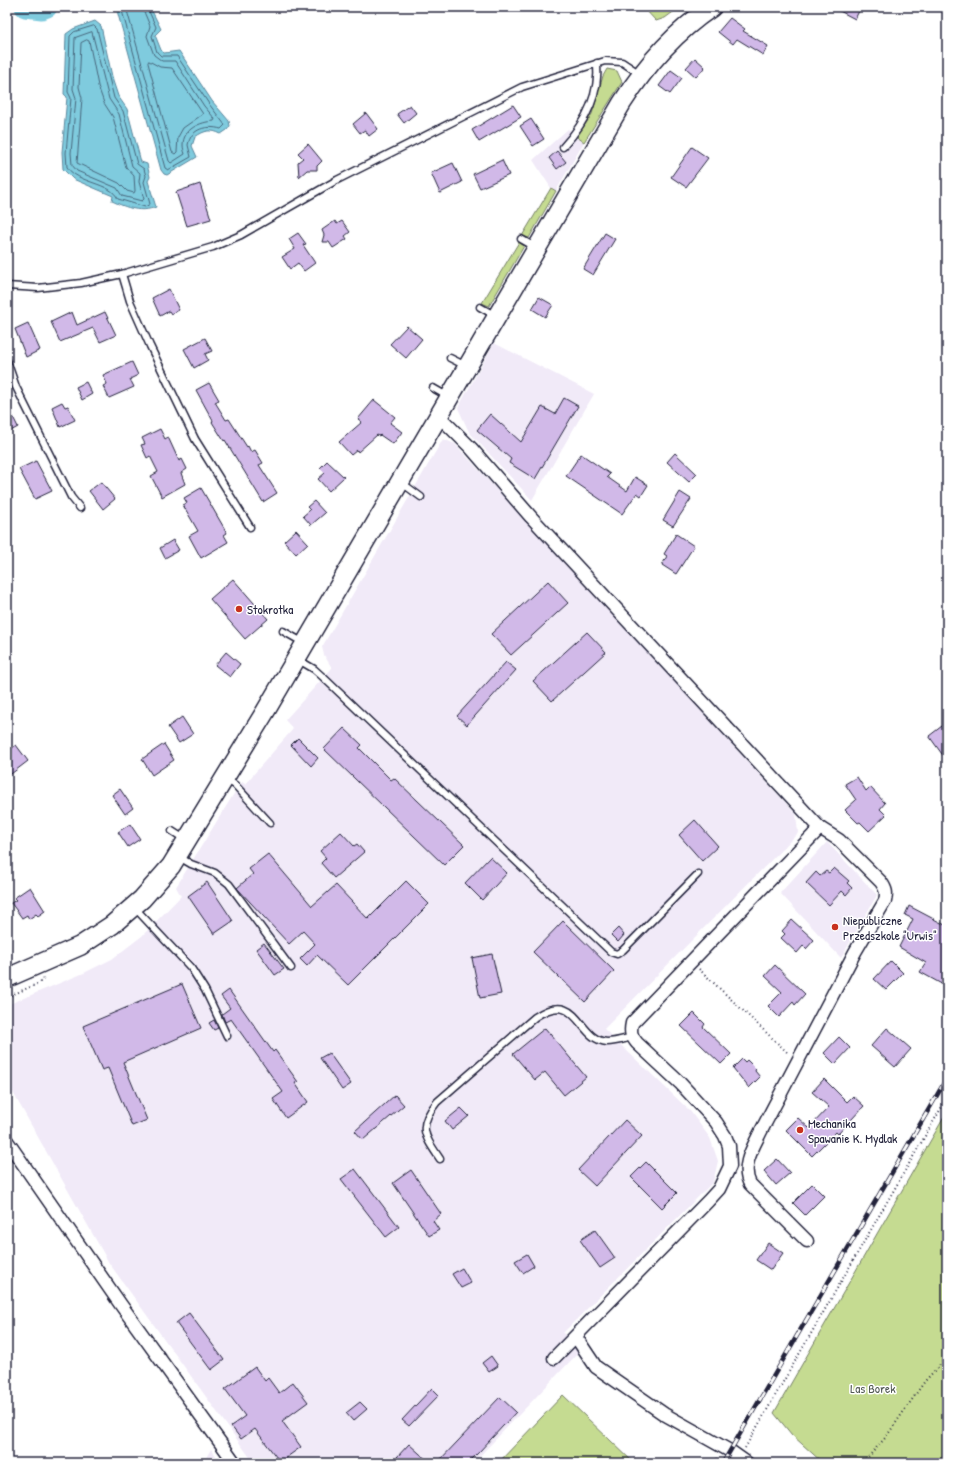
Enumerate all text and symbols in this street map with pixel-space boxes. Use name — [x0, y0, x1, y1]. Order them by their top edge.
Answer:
place label: Stokrotka — [247, 600, 293, 618]
marker: Stokrotka — [234, 604, 244, 614]
place label: Niepubliczne Przedszkole "Urwis" — [843, 911, 937, 944]
marker: Niepubliczne Przedszkole "Urwis" — [830, 922, 840, 932]
place label: Mechanika Spawanie K. Mydlak — [808, 1114, 898, 1147]
marker: Mechanika Spawanie K. Mydlak — [795, 1125, 805, 1135]
park label: Las Borek — [850, 1379, 896, 1397]

